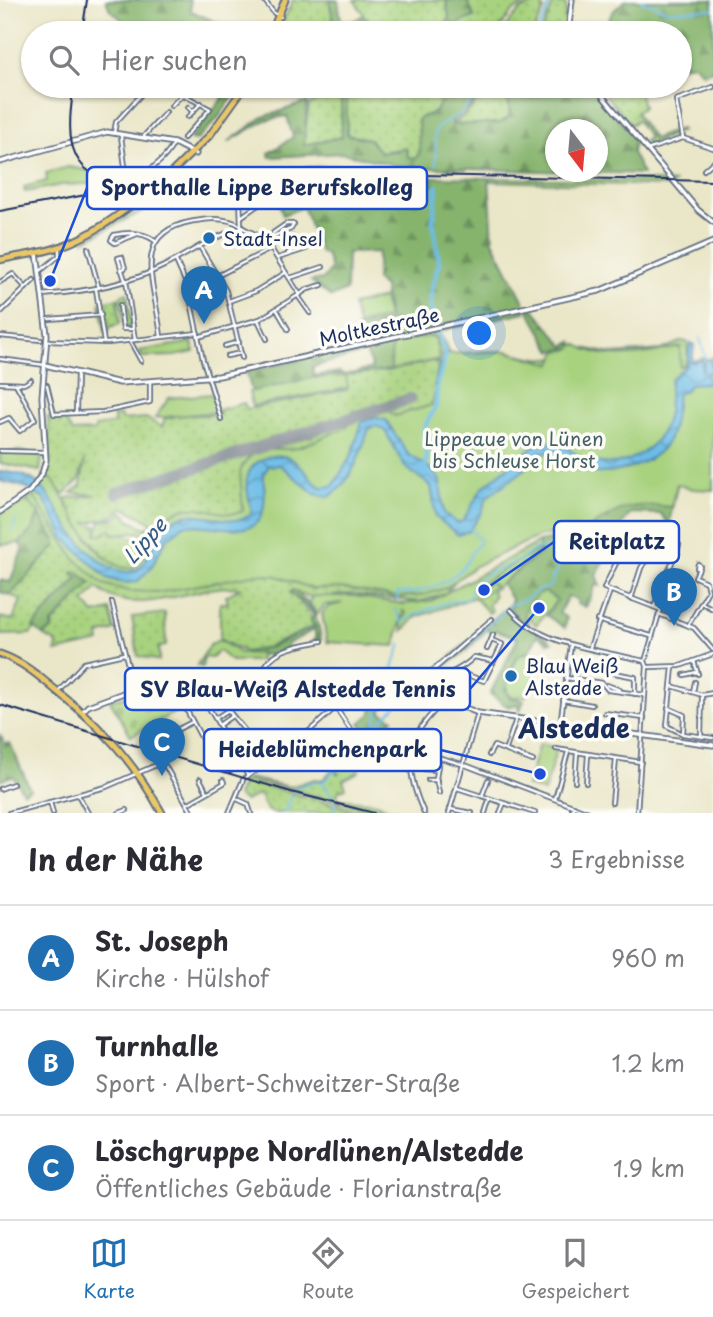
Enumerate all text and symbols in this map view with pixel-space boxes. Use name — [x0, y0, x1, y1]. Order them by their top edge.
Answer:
search box — [21, 21, 692, 98]
text: Hier suchen — [101, 40, 248, 79]
icon: search — [45, 41, 83, 79]
north arrow — [545, 119, 608, 182]
callout: Sporthalle Lippe Berufskolleg — [87, 167, 427, 209]
text: Sporthalle Lippe Berufskolleg — [101, 170, 413, 202]
place label: Stadt-Insel — [223, 224, 323, 252]
marker: Stadt-Insel — [201, 230, 217, 246]
pin: A — [181, 266, 227, 324]
street label: Moltkestraße — [316, 300, 442, 352]
your location — [462, 316, 496, 350]
park label: Lippeaue von Lünen bis Schleuse Horst — [424, 424, 604, 474]
water label: Lippe — [115, 508, 175, 570]
callout: Reitplatz — [554, 521, 679, 563]
text: Reitplatz — [569, 524, 665, 556]
pin: B — [651, 568, 697, 626]
place label: Blau Weiß Alstedde — [525, 651, 619, 701]
callout: SV Blau-Weiß Alstedde Tennis — [125, 668, 470, 710]
marker: Blau Weiß Alstedde — [503, 668, 519, 684]
text: SV Blau-Weiß Alstedde Tennis — [140, 672, 456, 704]
district label: Alstedde — [517, 708, 630, 747]
pin: C — [139, 718, 185, 776]
callout: Heideblümchenpark — [204, 729, 441, 771]
text: Heideblümchenpark — [218, 732, 428, 764]
text: In der Nähe — [28, 836, 203, 881]
text: 3 Ergebnisse — [548, 841, 685, 876]
text: St. Joseph — [95, 921, 229, 960]
text: A — [42, 940, 60, 975]
text: 960 m — [611, 940, 685, 975]
text: Kirche · Hülshof — [95, 960, 269, 995]
text: Turnhalle — [95, 1026, 219, 1065]
text: B — [43, 1045, 59, 1080]
text: 1.2 km — [612, 1045, 685, 1080]
text: Sport · Albert-Schweitzer-Straße — [95, 1065, 460, 1100]
text: Löschgruppe Nordlünen/Alstedde — [95, 1131, 524, 1170]
text: C — [42, 1150, 60, 1185]
text: 1.9 km — [613, 1150, 685, 1185]
text: Öffentliches Gebäude · Florianstraße — [95, 1170, 502, 1205]
tab: Karte — [84, 1234, 135, 1304]
tab: Route — [302, 1234, 354, 1304]
tab: Gespeichert — [521, 1234, 629, 1304]

